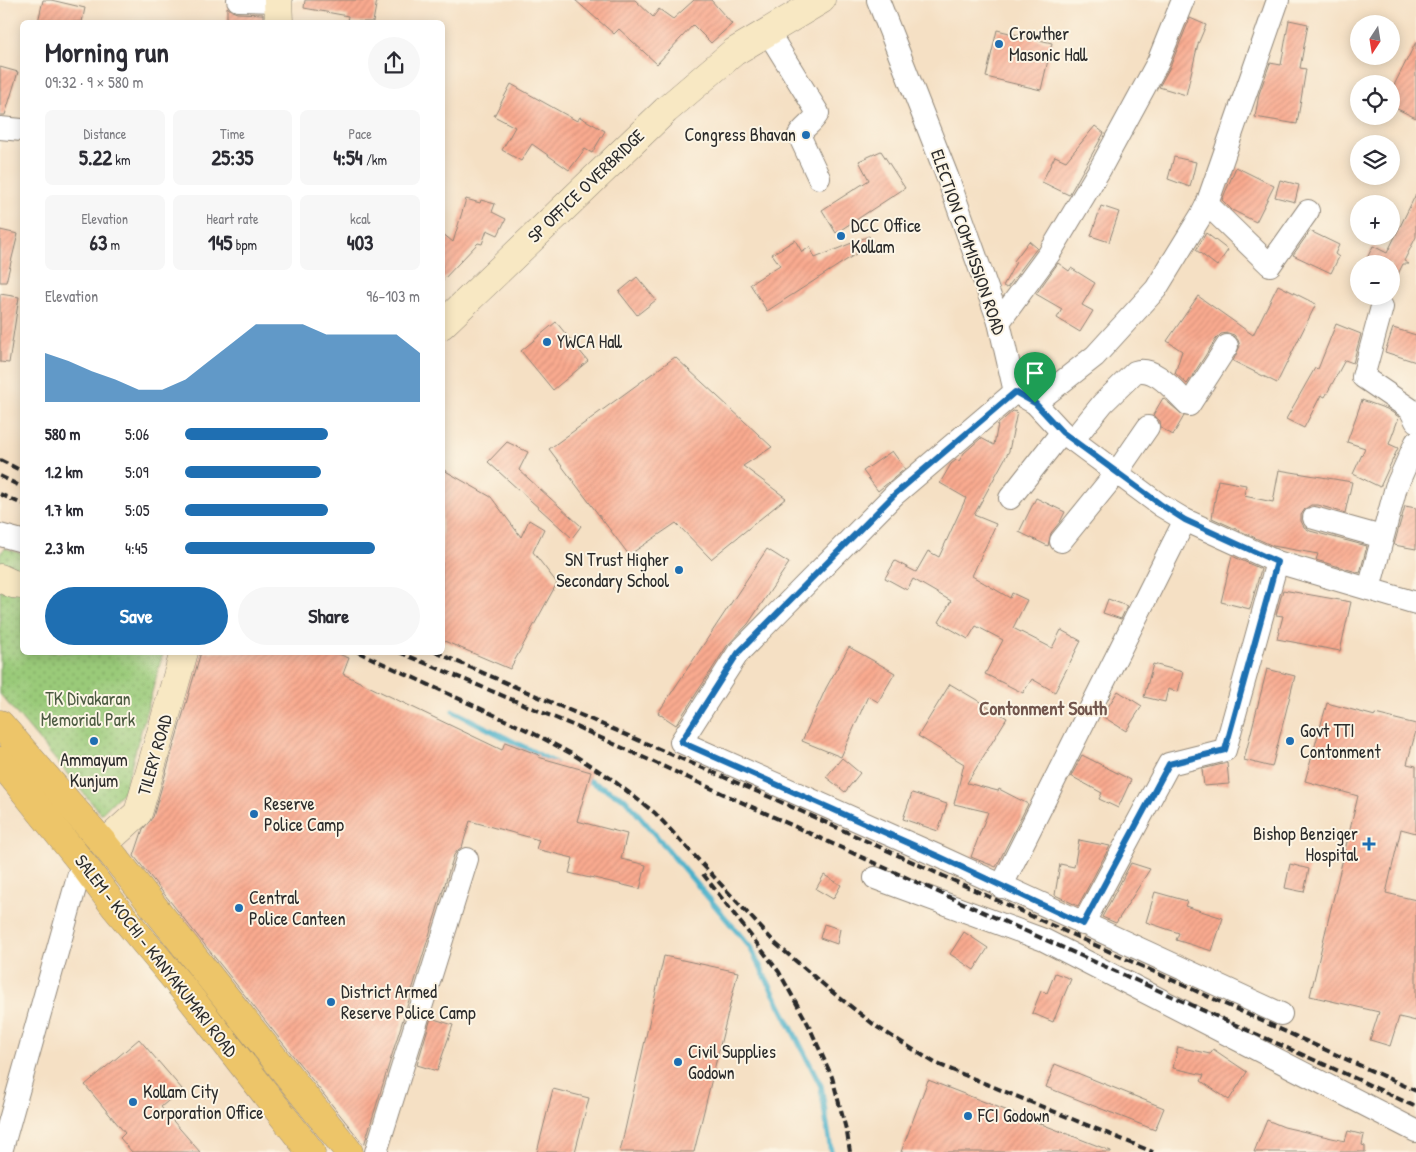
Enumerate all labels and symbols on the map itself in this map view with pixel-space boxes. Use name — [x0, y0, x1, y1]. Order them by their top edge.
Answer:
north arrow — [1350, 15, 1400, 65]
place label: Crowther Masonic Hall — [1009, 21, 1088, 67]
marker: Crowther Masonic Hall — [993, 38, 1005, 50]
place label: Congress Bhavan — [685, 122, 796, 147]
street label: SP OFFICE OVERBRIDGE — [522, 123, 650, 248]
marker: Congress Bhavan — [800, 129, 812, 141]
street label: ELECTION COMMISSION ROAD — [925, 146, 1012, 338]
place label: DCC Office Kollam — [851, 213, 921, 259]
marker: DCC Office Kollam — [835, 230, 847, 242]
place label: YWCA Hall — [557, 329, 622, 354]
marker: YWCA Hall — [541, 336, 553, 348]
pin — [1014, 352, 1056, 403]
place label: SN Trust Higher Secondary School — [556, 547, 669, 593]
marker: SN Trust Higher Secondary School — [673, 564, 685, 576]
park label: TK Divakaran Memorial Park — [41, 686, 136, 732]
district label: Contonment South — [979, 695, 1107, 721]
street label: TILERY ROAD — [131, 711, 178, 798]
place label: Govt TTI Contonment — [1300, 718, 1381, 764]
marker: Ammayum Kunjum — [88, 735, 100, 747]
marker: Govt TTI Contonment — [1284, 735, 1296, 747]
place label: Ammayum Kunjum — [60, 747, 128, 793]
place label: Reserve Police Camp — [264, 791, 344, 837]
marker: Reserve Police Camp — [248, 808, 260, 820]
place label: Bishop Benziger Hospital — [1253, 821, 1358, 867]
marker: Bishop Benziger Hospital — [1362, 837, 1376, 851]
street label: SALEM - KOCHI - KANYAKUMARI ROAD — [69, 849, 244, 1063]
place label: Central Police Canteen — [249, 885, 346, 931]
marker: Central Police Canteen — [233, 902, 245, 914]
place label: District Armed Reserve Police Camp — [341, 979, 476, 1025]
marker: District Armed Reserve Police Camp — [325, 996, 337, 1008]
place label: Civil Supplies Godown — [688, 1039, 776, 1085]
marker: Civil Supplies Godown — [672, 1056, 684, 1068]
place label: Kollam City Corporation Office — [143, 1079, 263, 1125]
marker: Kollam City Corporation Office — [127, 1096, 139, 1108]
place label: FCI Godown — [977, 1103, 1050, 1128]
marker: FCI Godown — [962, 1110, 974, 1122]

